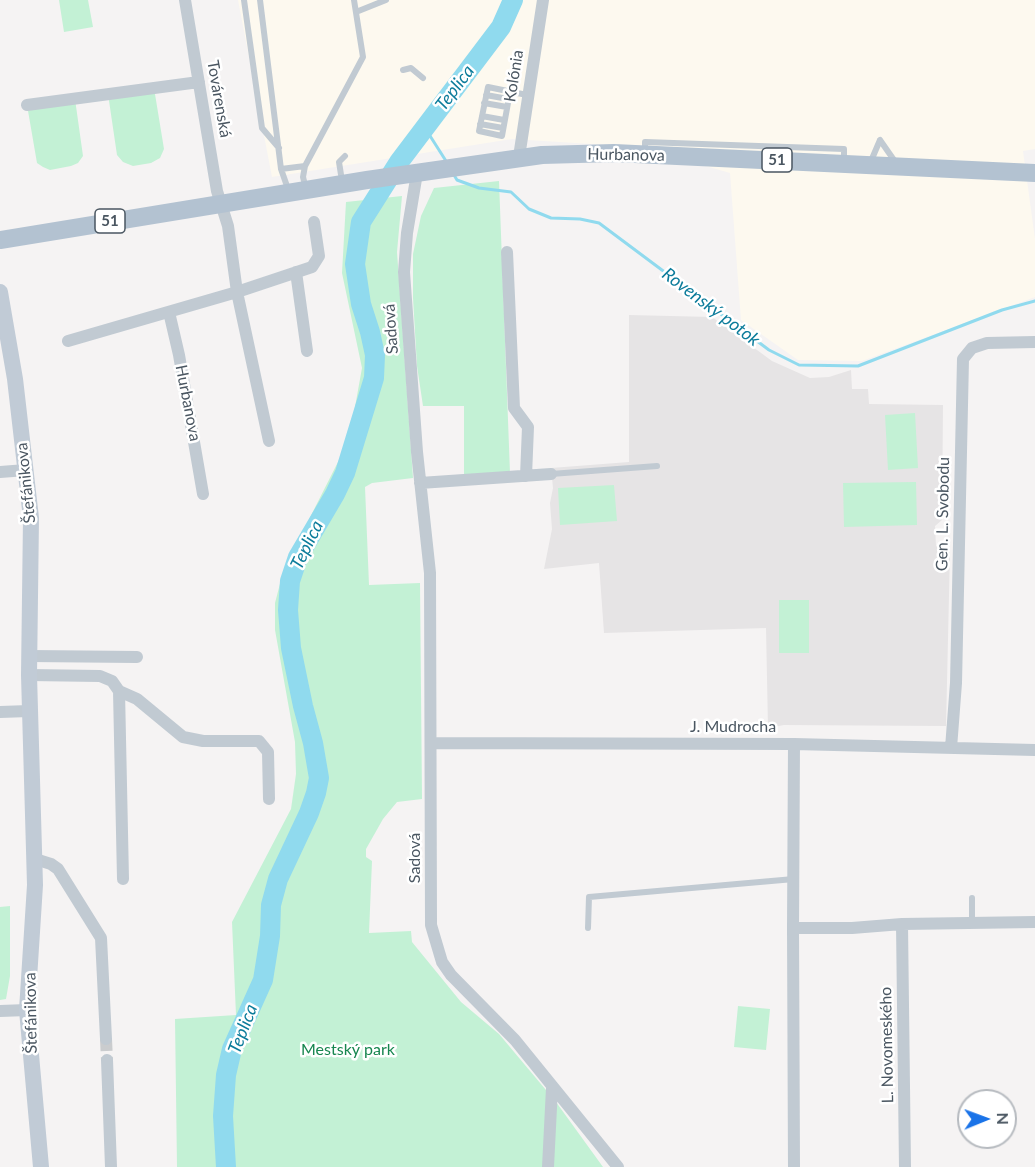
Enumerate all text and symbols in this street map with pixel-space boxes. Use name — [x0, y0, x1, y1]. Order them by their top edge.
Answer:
street label: Kolónia — [500, 49, 528, 103]
street label: Továrenská — [203, 59, 235, 139]
water label: Teplica — [431, 61, 479, 115]
street label: Hurbanova — [587, 145, 665, 165]
road number: 51 — [762, 148, 792, 172]
road number: 51 — [95, 209, 125, 233]
water label: Rovenský potok — [658, 263, 764, 351]
street label: Sadová — [380, 303, 402, 355]
street label: Hurbanova — [171, 363, 205, 443]
street label: Štefánikova — [12, 442, 40, 524]
street label: Gen. L. Svobodu — [932, 457, 954, 571]
water label: Teplica — [286, 517, 328, 573]
street label: J. Mudrocha — [690, 717, 776, 737]
street label: Sadová — [405, 833, 425, 883]
street label: Štefánikova — [21, 972, 41, 1054]
street label: L. Novomeského — [876, 987, 898, 1103]
water label: Teplica — [224, 1001, 262, 1057]
park label: Mestský park — [301, 1040, 395, 1060]
north arrow — [957, 1089, 1017, 1149]
text: N — [994, 1112, 1013, 1125]

